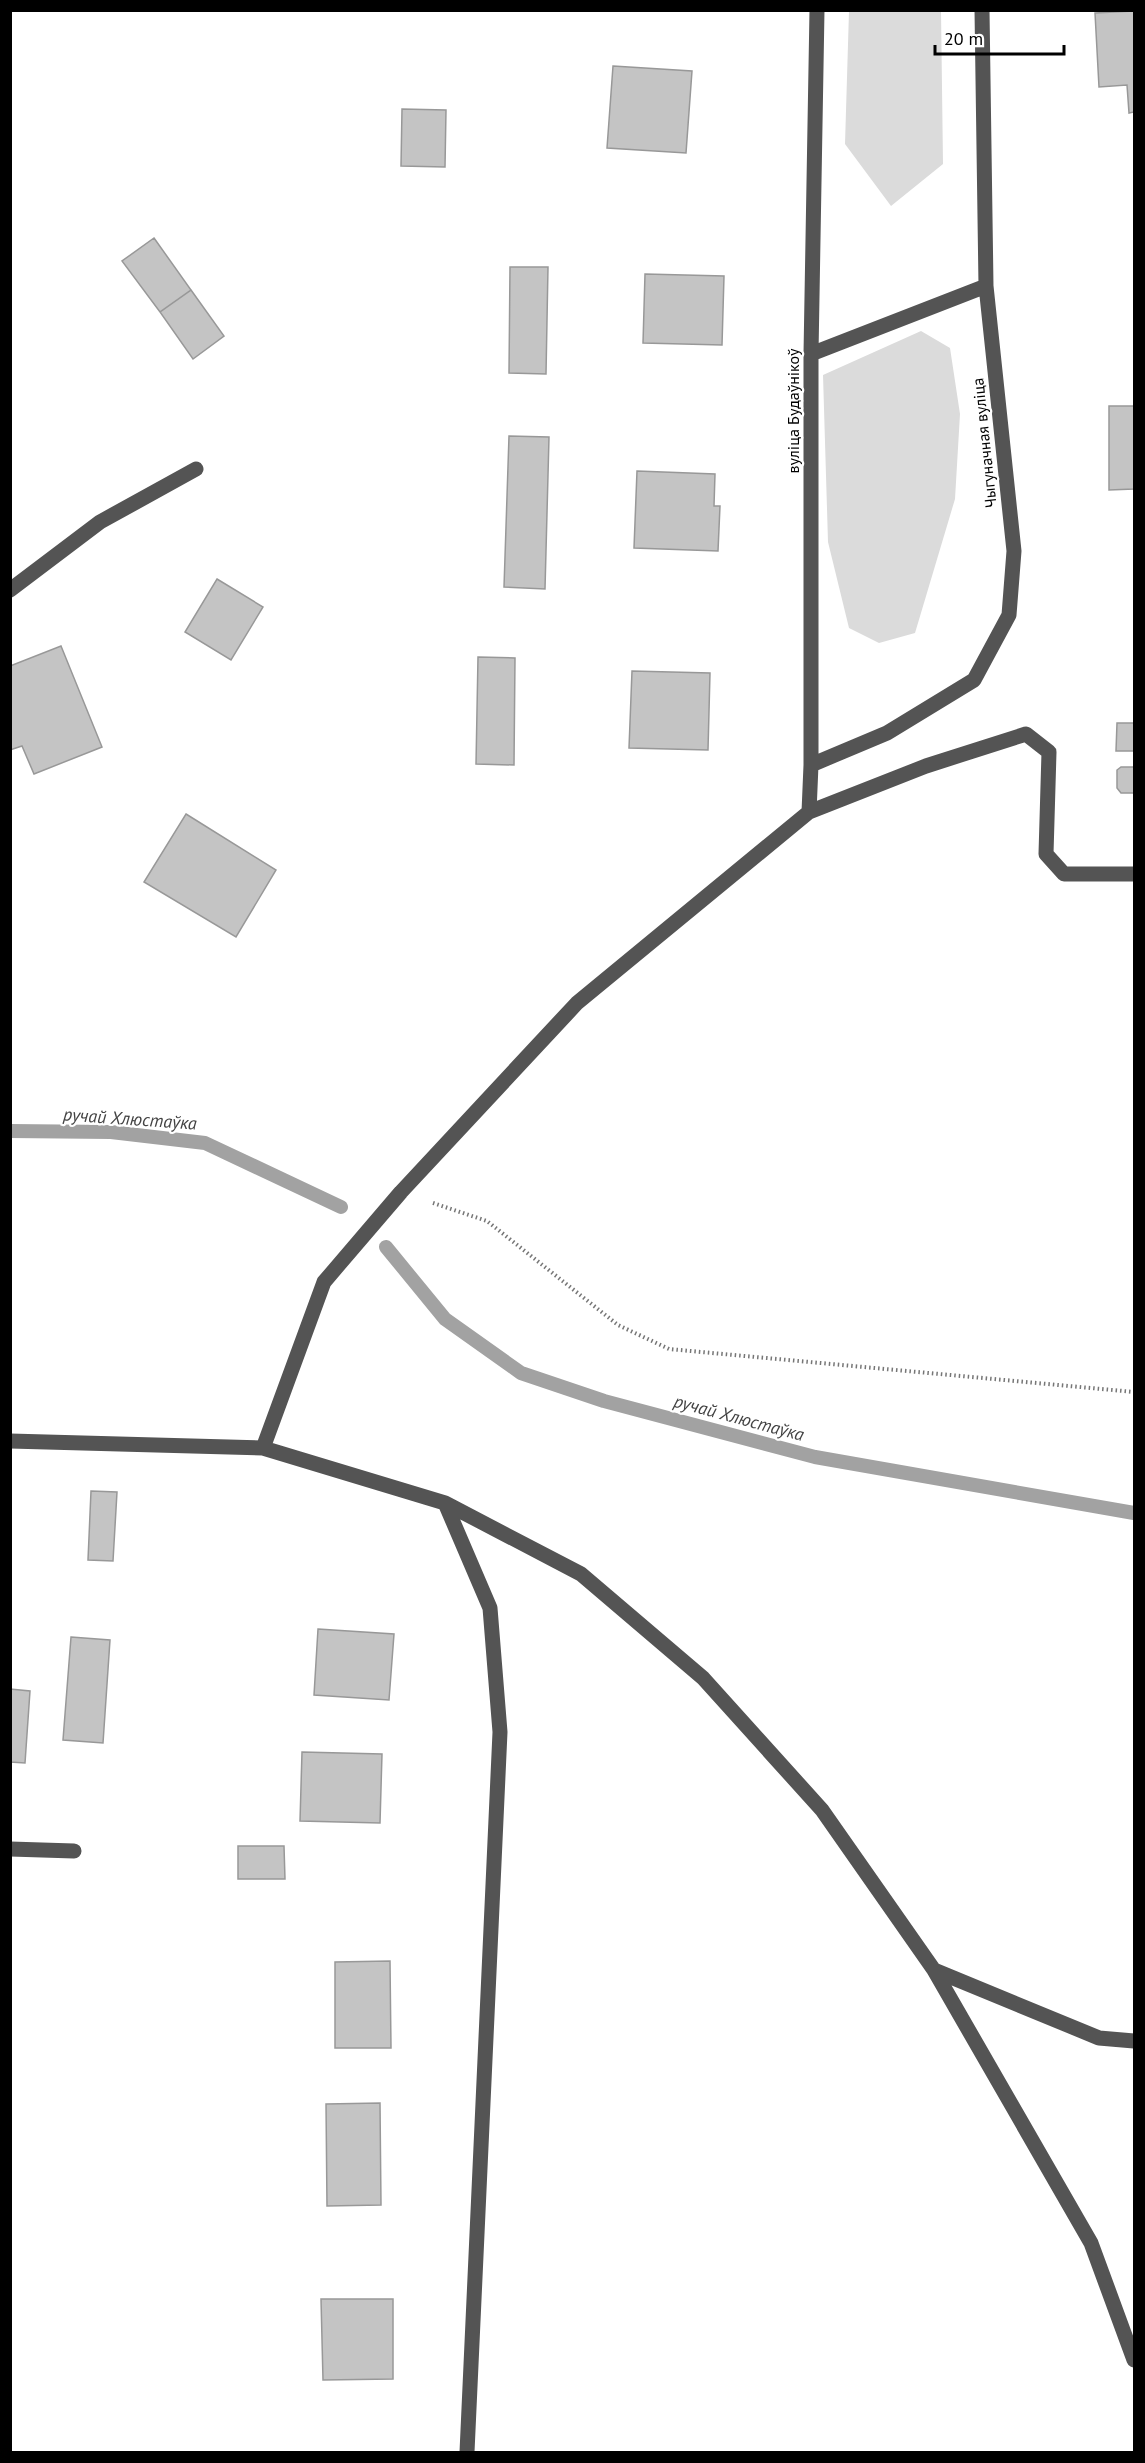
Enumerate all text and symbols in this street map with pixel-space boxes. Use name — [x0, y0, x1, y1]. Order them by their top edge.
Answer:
scale bar — [935, 18, 1064, 56]
text: 20 m — [944, 27, 983, 50]
street label: вуліца Будаўнікоў — [783, 348, 803, 473]
street label: Чыгуначная вуліца — [967, 377, 1001, 509]
water label: ручай Хлюстаўка — [62, 1102, 198, 1135]
water label: ручай Хлюстаўка — [671, 1389, 807, 1446]

